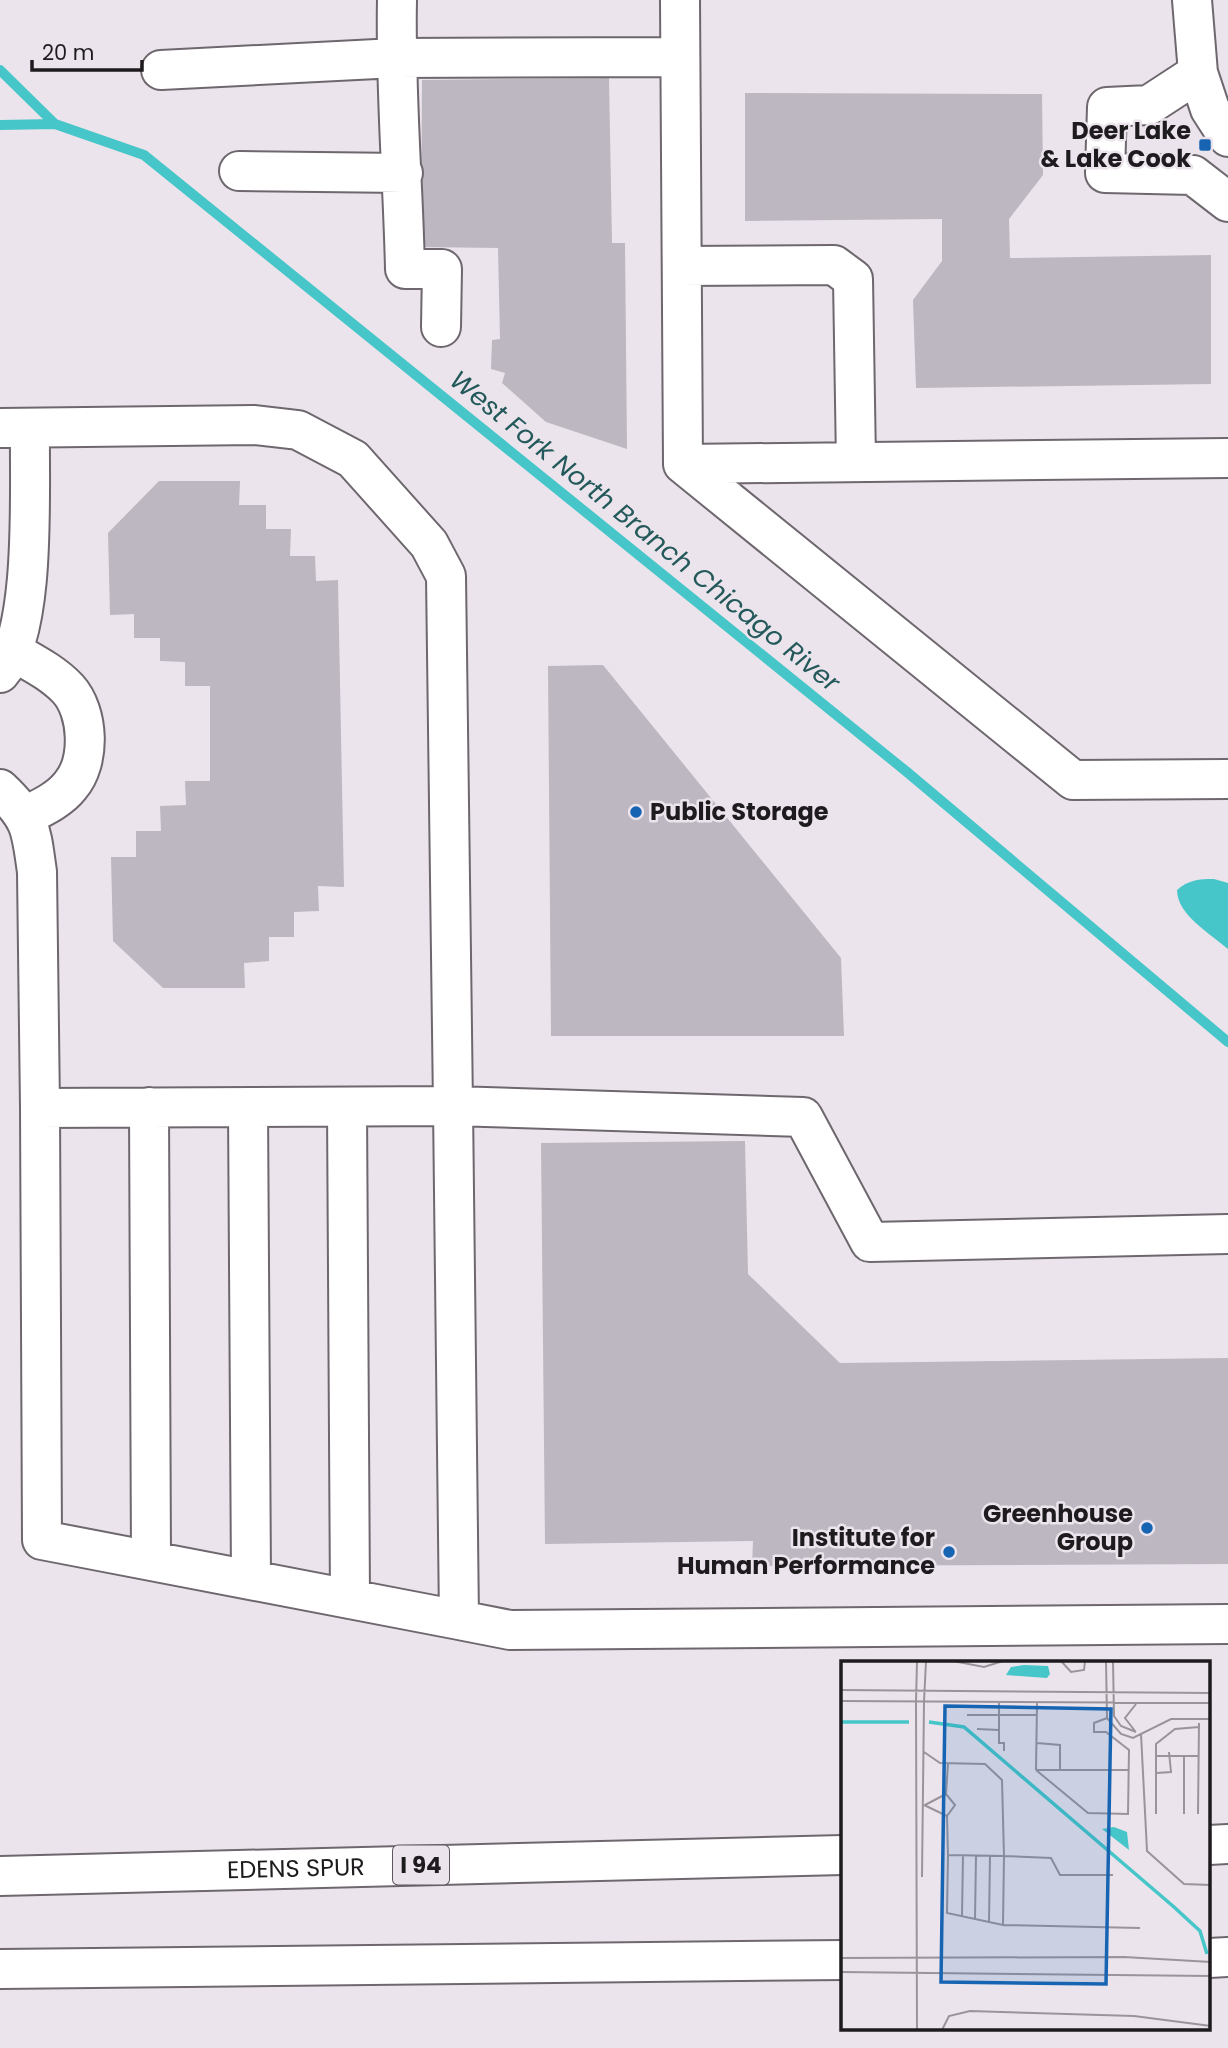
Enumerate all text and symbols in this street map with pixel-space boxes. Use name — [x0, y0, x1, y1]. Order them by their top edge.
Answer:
scale bar — [32, 28, 142, 72]
text: 20 m — [42, 38, 95, 67]
place label: Deer Lake & Lake Cook — [1041, 114, 1191, 175]
marker: Deer Lake & Lake Cook — [1197, 137, 1213, 153]
water label: West Fork North Branch Chicago River — [442, 362, 849, 701]
place label: Public Storage — [650, 795, 829, 828]
marker: Public Storage — [628, 804, 644, 820]
place label: Greenhouse Group — [983, 1497, 1133, 1558]
marker: Greenhouse Group — [1139, 1520, 1155, 1536]
place label: Institute for Human Performance — [677, 1521, 935, 1582]
marker: Institute for Human Performance — [941, 1544, 957, 1560]
inset map — [841, 1661, 1210, 2030]
road number: I 94 — [393, 1846, 449, 1884]
street label: EDENS SPUR — [227, 1850, 365, 1886]

